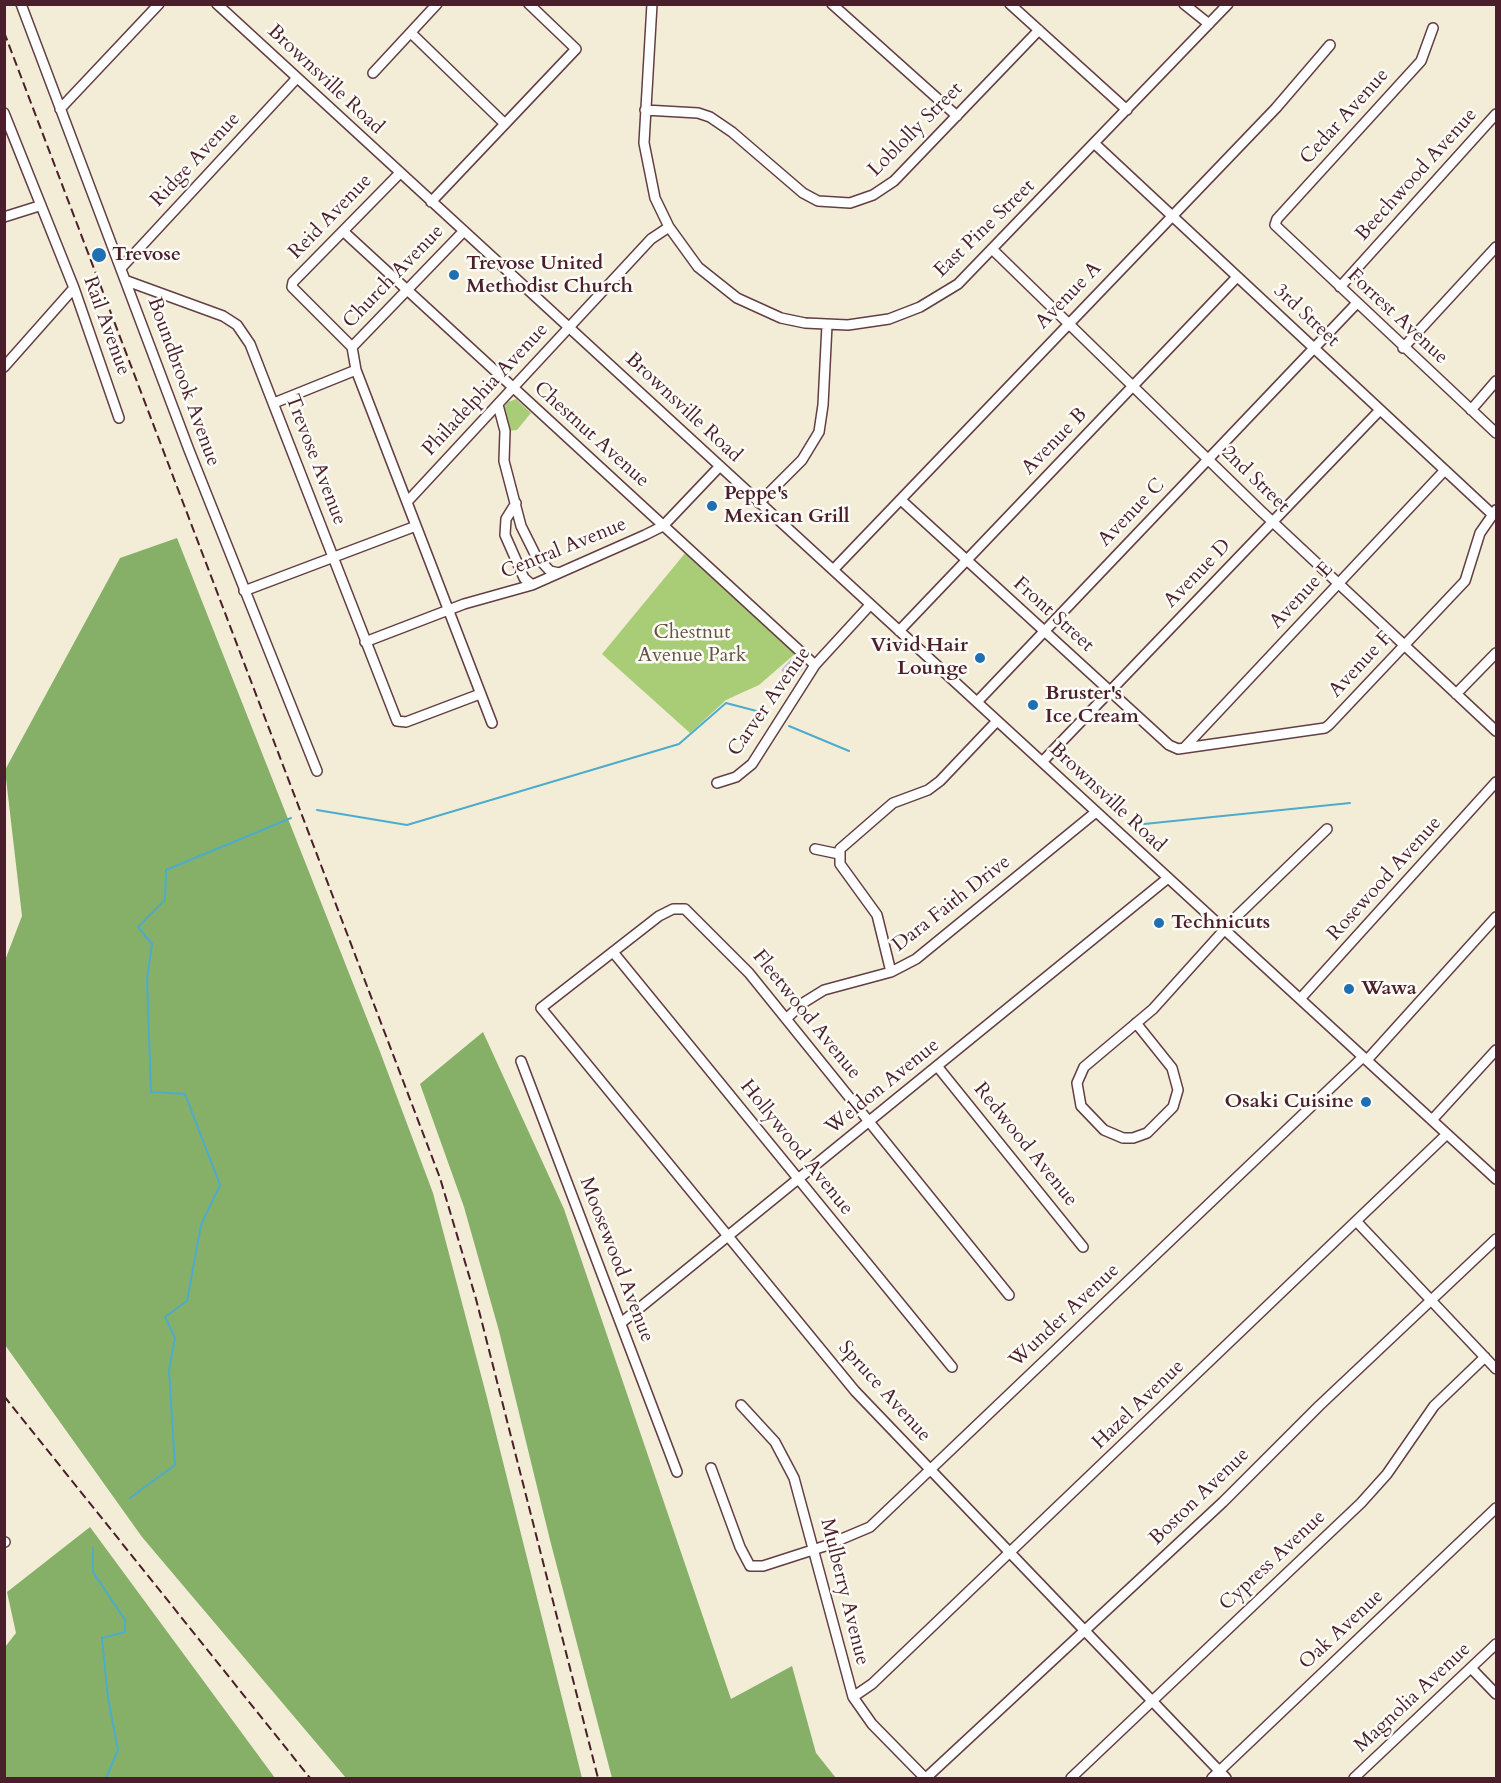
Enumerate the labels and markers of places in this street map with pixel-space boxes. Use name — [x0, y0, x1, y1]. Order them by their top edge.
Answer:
place label: Trevose — [112, 243, 181, 267]
marker: Trevose — [90, 246, 108, 264]
place label: Trevose United Methodist Church — [466, 252, 633, 299]
marker: Trevose United Methodist Church — [447, 268, 461, 282]
place label: Peppe's Mexican Grill — [724, 482, 850, 529]
marker: Peppe's Mexican Grill — [705, 499, 719, 513]
place label: Vivid Hair Lounge — [870, 634, 968, 681]
marker: Vivid Hair Lounge — [973, 651, 987, 665]
place label: Bruster's Ice Cream — [1045, 682, 1139, 729]
marker: Bruster's Ice Cream — [1026, 698, 1040, 712]
place label: Technicuts — [1171, 911, 1270, 935]
marker: Technicuts — [1152, 916, 1166, 930]
place label: Wawa — [1361, 977, 1417, 1001]
marker: Wawa — [1342, 982, 1356, 996]
place label: Osaki Cuisine — [1224, 1090, 1354, 1114]
marker: Osaki Cuisine — [1359, 1095, 1373, 1109]

